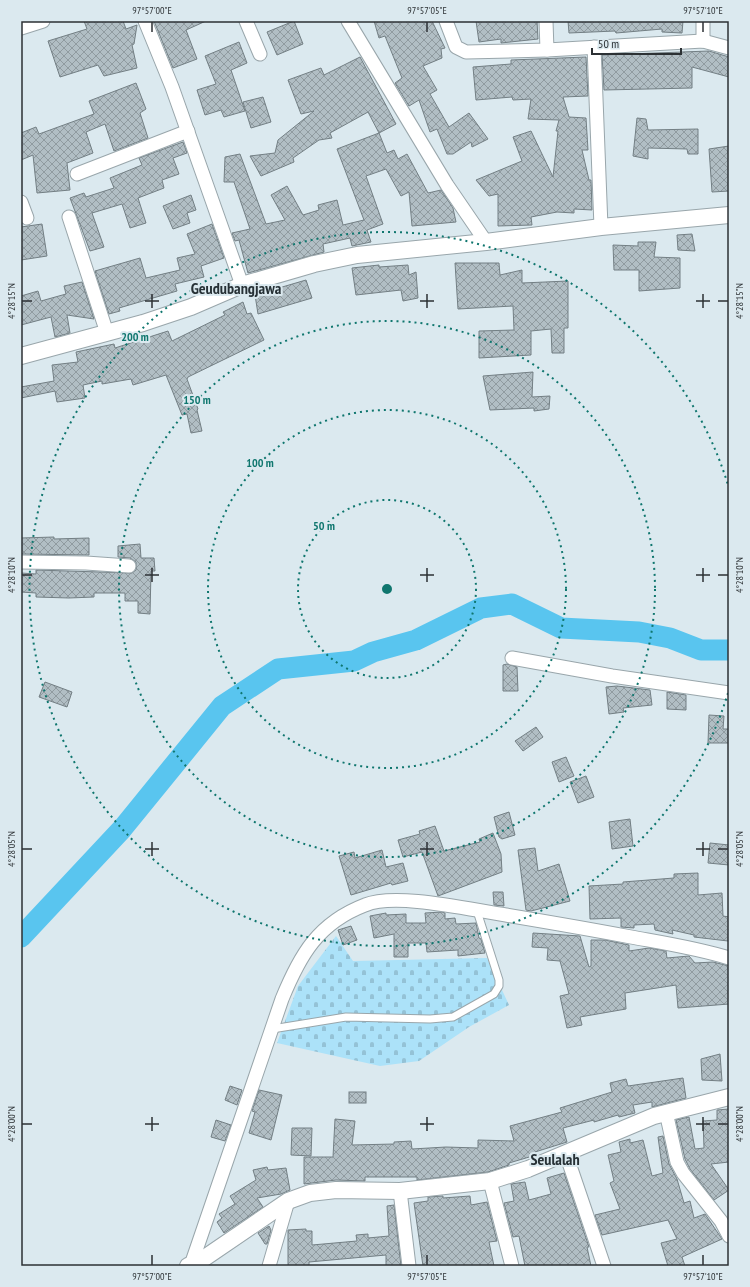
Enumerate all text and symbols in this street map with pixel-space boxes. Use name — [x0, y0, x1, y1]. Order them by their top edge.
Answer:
text: 97°57'00"E — [132, 4, 172, 17]
text: 97°57'05"E — [407, 4, 447, 17]
text: 97°57'10"E — [683, 4, 723, 17]
scale bar — [592, 30, 681, 56]
text: 50 m — [598, 36, 619, 51]
district label: Geudubangjawa — [191, 278, 282, 298]
text: 4°28'15"N — [5, 283, 18, 319]
text: 4°28'15"N — [733, 283, 746, 319]
text: 200 m — [121, 329, 149, 344]
text: 150 m — [183, 392, 211, 407]
text: 100 m — [246, 455, 274, 470]
text: 50 m — [313, 518, 335, 533]
text: 4°28'10"N — [5, 557, 18, 593]
text: 4°28'10"N — [733, 557, 746, 593]
centre of rings — [380, 582, 394, 596]
text: 4°28'05"N — [5, 831, 18, 867]
text: 4°28'05"N — [733, 831, 746, 867]
text: 4°28'00"N — [5, 1106, 18, 1142]
text: 4°28'00"N — [733, 1106, 746, 1142]
district label: Seulalah — [530, 1149, 580, 1169]
text: 97°57'00"E — [132, 1270, 172, 1283]
text: 97°57'05"E — [407, 1270, 447, 1283]
text: 97°57'10"E — [683, 1270, 723, 1283]

